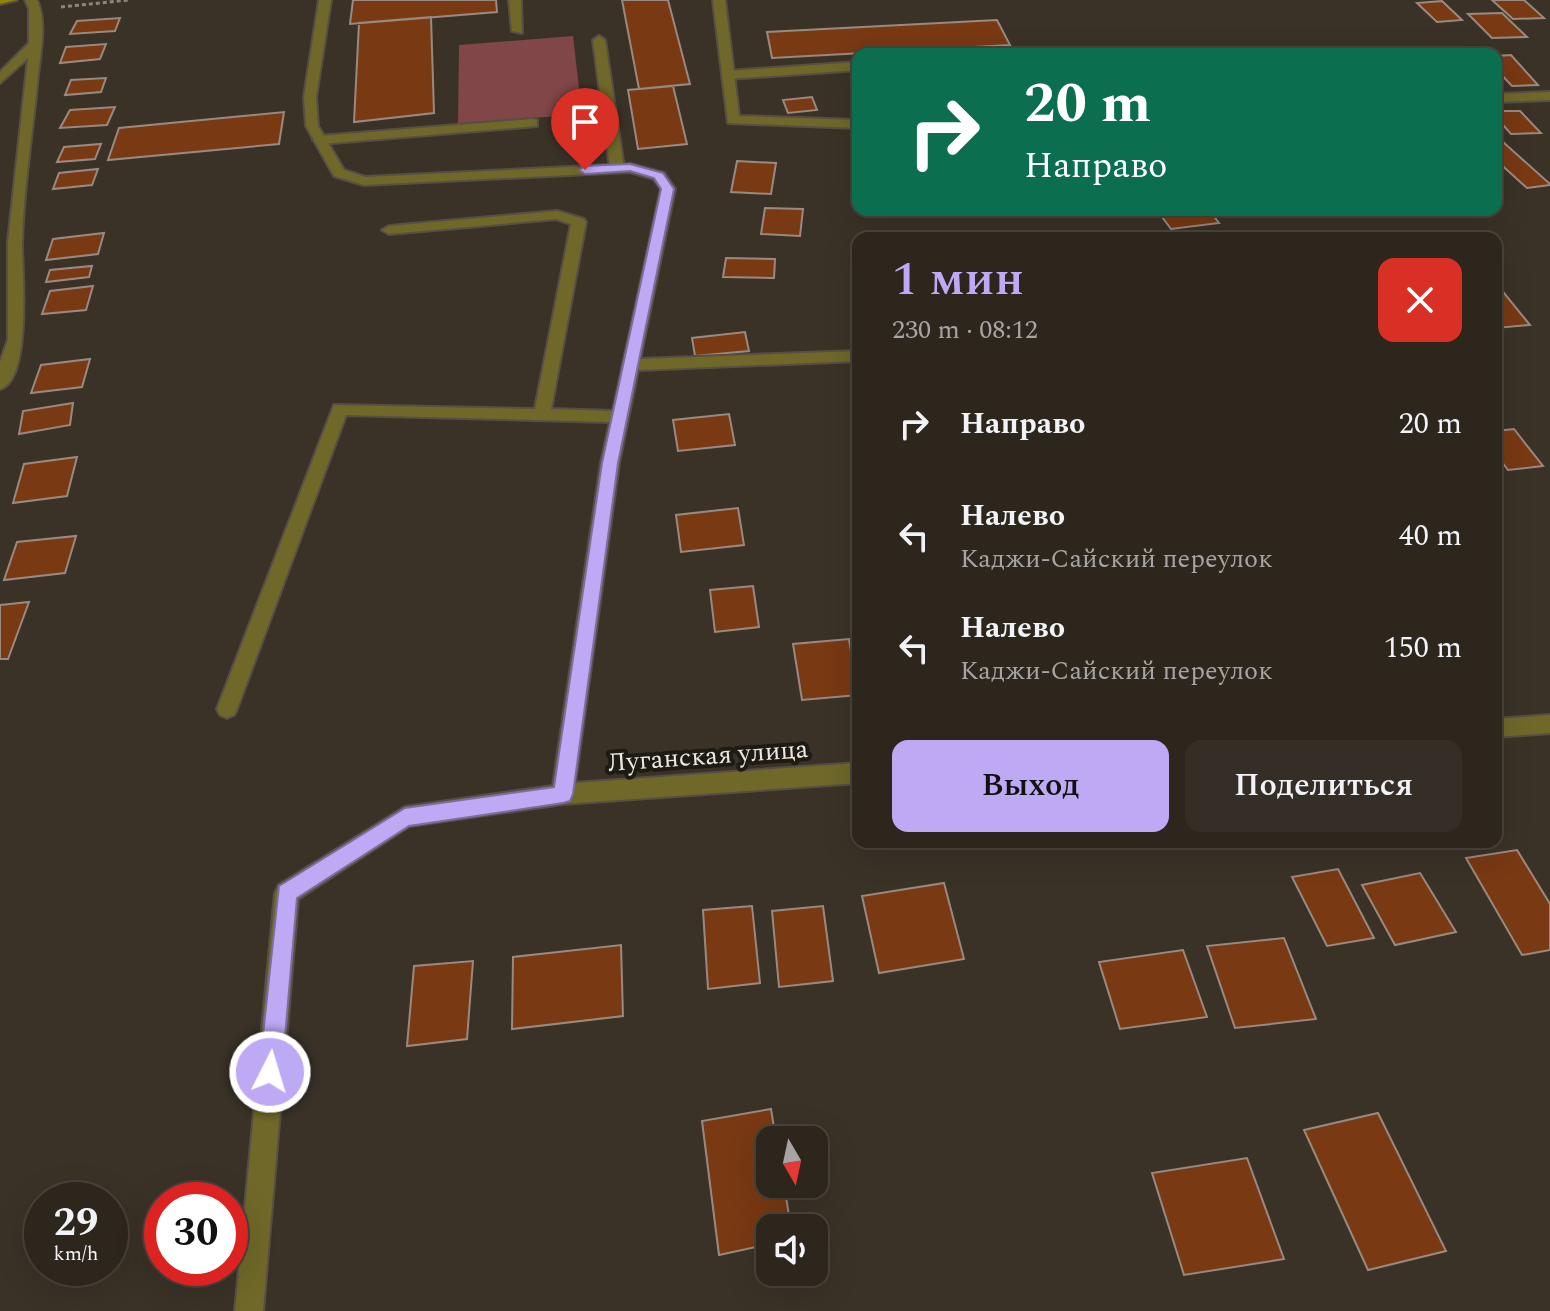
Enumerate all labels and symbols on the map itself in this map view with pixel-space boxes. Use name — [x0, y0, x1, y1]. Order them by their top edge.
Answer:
pin — [551, 88, 619, 170]
street label: Луганская улица — [606, 729, 810, 783]
position arrow — [228, 1030, 312, 1114]
north arrow — [756, 1126, 828, 1198]
speed limit sign: 30 — [144, 1182, 248, 1286]

